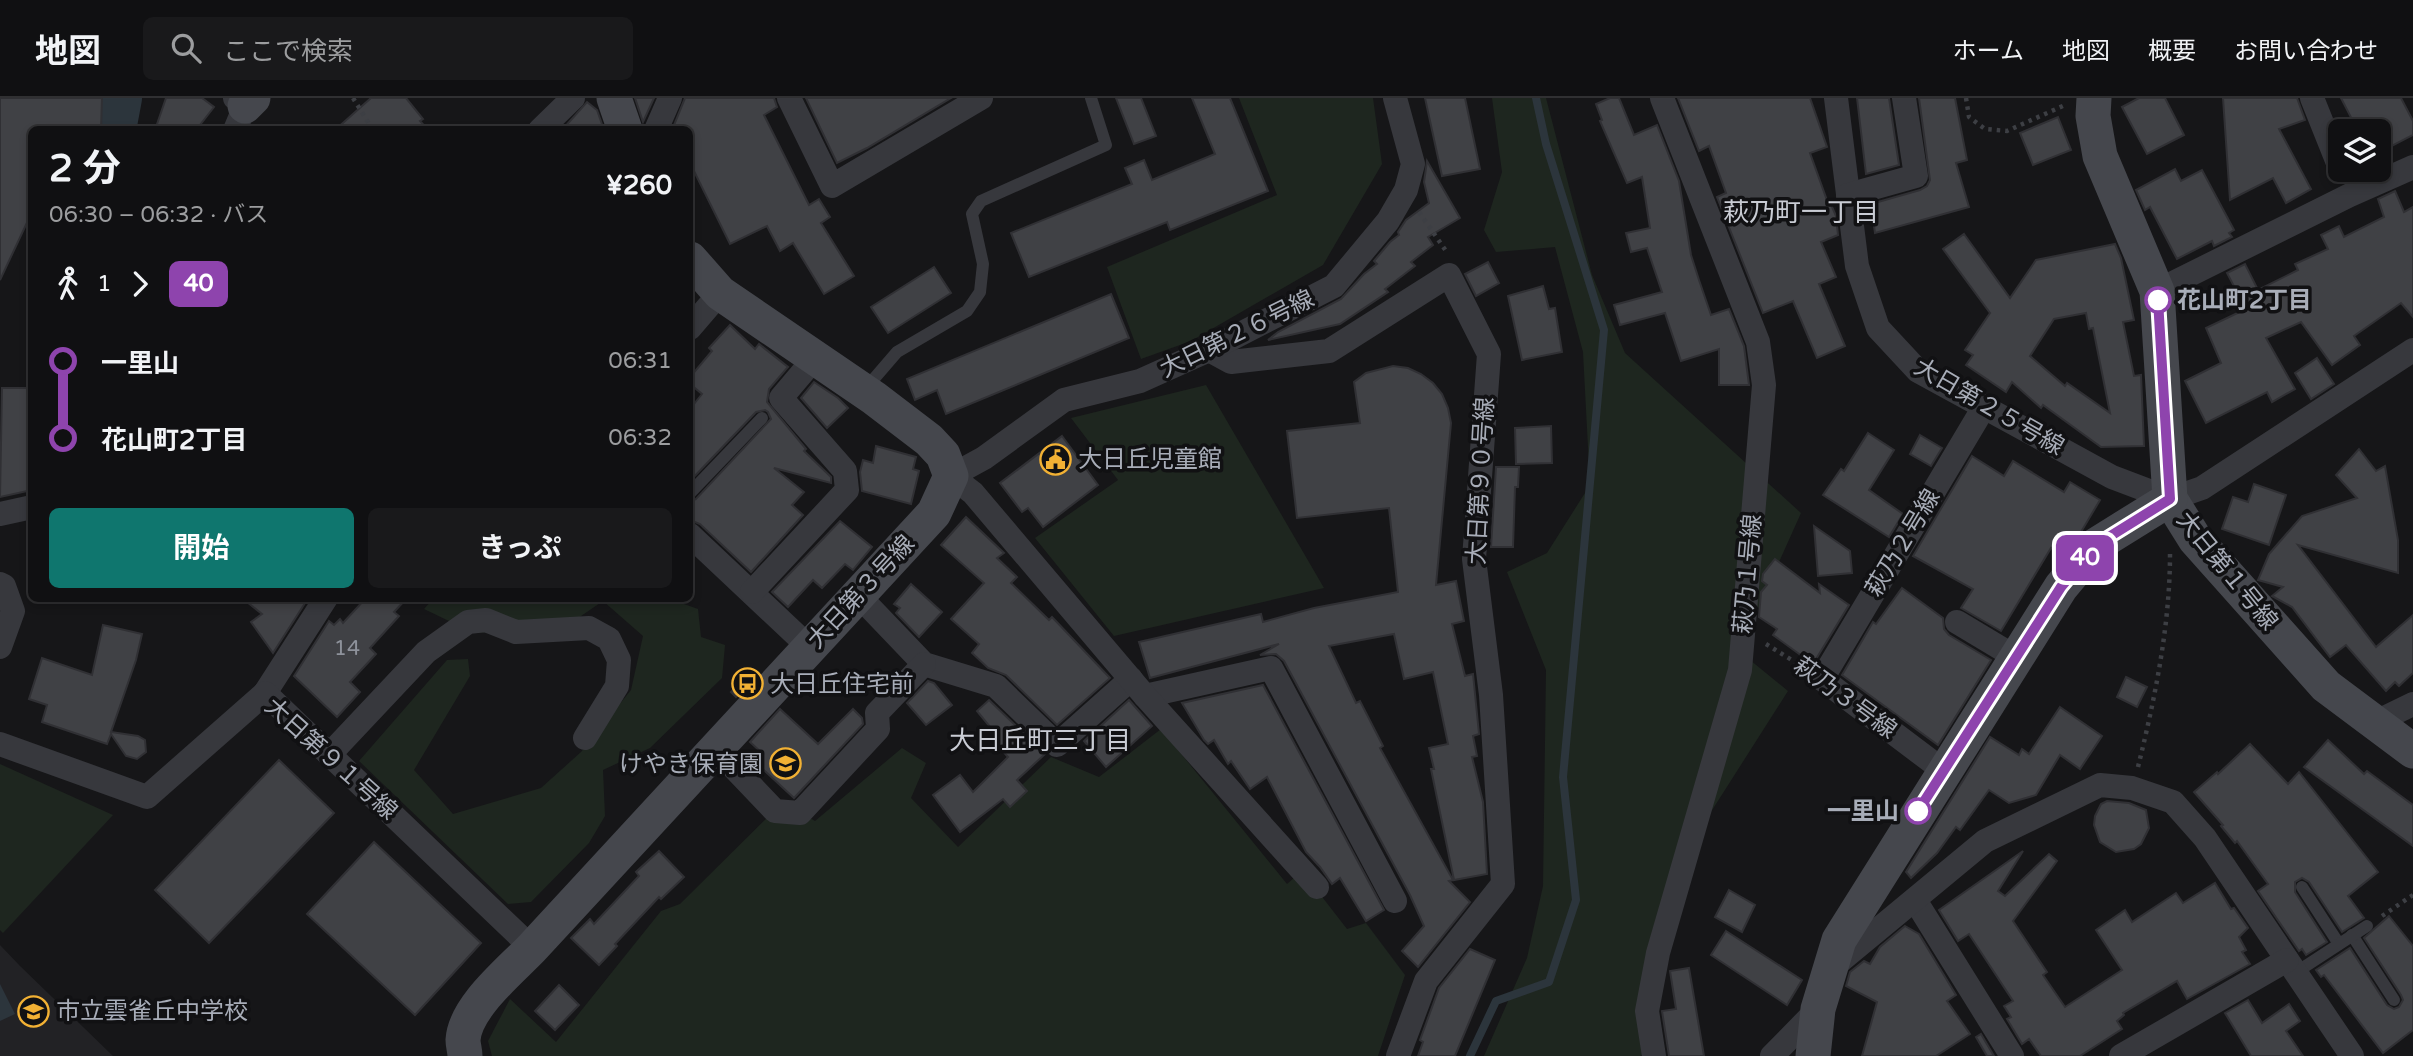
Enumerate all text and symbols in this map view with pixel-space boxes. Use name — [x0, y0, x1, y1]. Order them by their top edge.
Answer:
search box — [143, 17, 633, 80]
icon: search — [167, 29, 205, 67]
text: 地図 — [35, 32, 101, 71]
text: ここで検索 — [223, 36, 353, 67]
text: ホーム — [1953, 37, 2024, 66]
text: 地図 — [2062, 37, 2110, 66]
text: 概要 — [2148, 37, 2196, 66]
text: お問い合わせ — [2234, 37, 2378, 66]
map controls — [2328, 119, 2391, 182]
button: layers — [2328, 119, 2391, 182]
text: 2 分 — [49, 146, 121, 192]
text: ¥260 — [606, 170, 672, 201]
district label: 萩乃町一丁目 — [1723, 197, 1879, 228]
text: 06:30 – 06:32 · バス — [49, 201, 268, 229]
icon: walk — [49, 265, 87, 303]
icon: forward — [121, 265, 159, 303]
text: 40 — [183, 269, 214, 298]
text: 1 — [97, 270, 111, 298]
street label: 大日第２６号線 — [1155, 284, 1319, 384]
place label: 花山町2丁目 — [2177, 286, 2312, 315]
marker: 花山町2丁目 — [2145, 287, 2171, 313]
text: 06:31 — [608, 347, 672, 375]
text: 一里山 — [101, 348, 179, 379]
street label: 大日第２５号線 — [1909, 352, 2069, 462]
street label: 大日第９０号線 — [1462, 396, 1500, 566]
text: 06:32 — [608, 424, 672, 452]
text: 花山町2丁目 — [101, 425, 247, 456]
public building icon: 大日丘児童館 — [1038, 442, 1072, 476]
place label: 大日丘児童館 — [1078, 445, 1222, 474]
street label: 萩乃２号線 — [1860, 484, 1946, 602]
street label: 大日第１号線 — [2170, 506, 2284, 636]
button: 開始 — [49, 508, 354, 588]
button: きっぷ — [368, 508, 672, 588]
street label: 萩乃１号線 — [1728, 513, 1768, 635]
street label: 大日第３号線 — [801, 529, 921, 655]
line badge: 40 — [2054, 535, 2116, 581]
text: 40 — [2070, 543, 2100, 572]
house number: 14 — [334, 636, 360, 661]
street label: 萩乃３号線 — [1788, 651, 1902, 745]
bus stop icon: 大日丘住宅前 — [730, 667, 764, 701]
place label: 大日丘住宅前 — [770, 670, 914, 699]
street label: 大日第９１号線 — [259, 692, 403, 826]
district label: 大日丘町三丁目 — [949, 725, 1131, 756]
school or university icon: けやき保育園 — [769, 747, 803, 781]
place label: けやき保育園 — [619, 750, 763, 779]
place label: 一里山 — [1827, 797, 1899, 826]
marker: 一里山 — [1905, 798, 1931, 824]
school or university icon: 市立雲雀丘中学校 — [16, 994, 50, 1028]
place label: 市立雲雀丘中学校 — [56, 997, 248, 1026]

